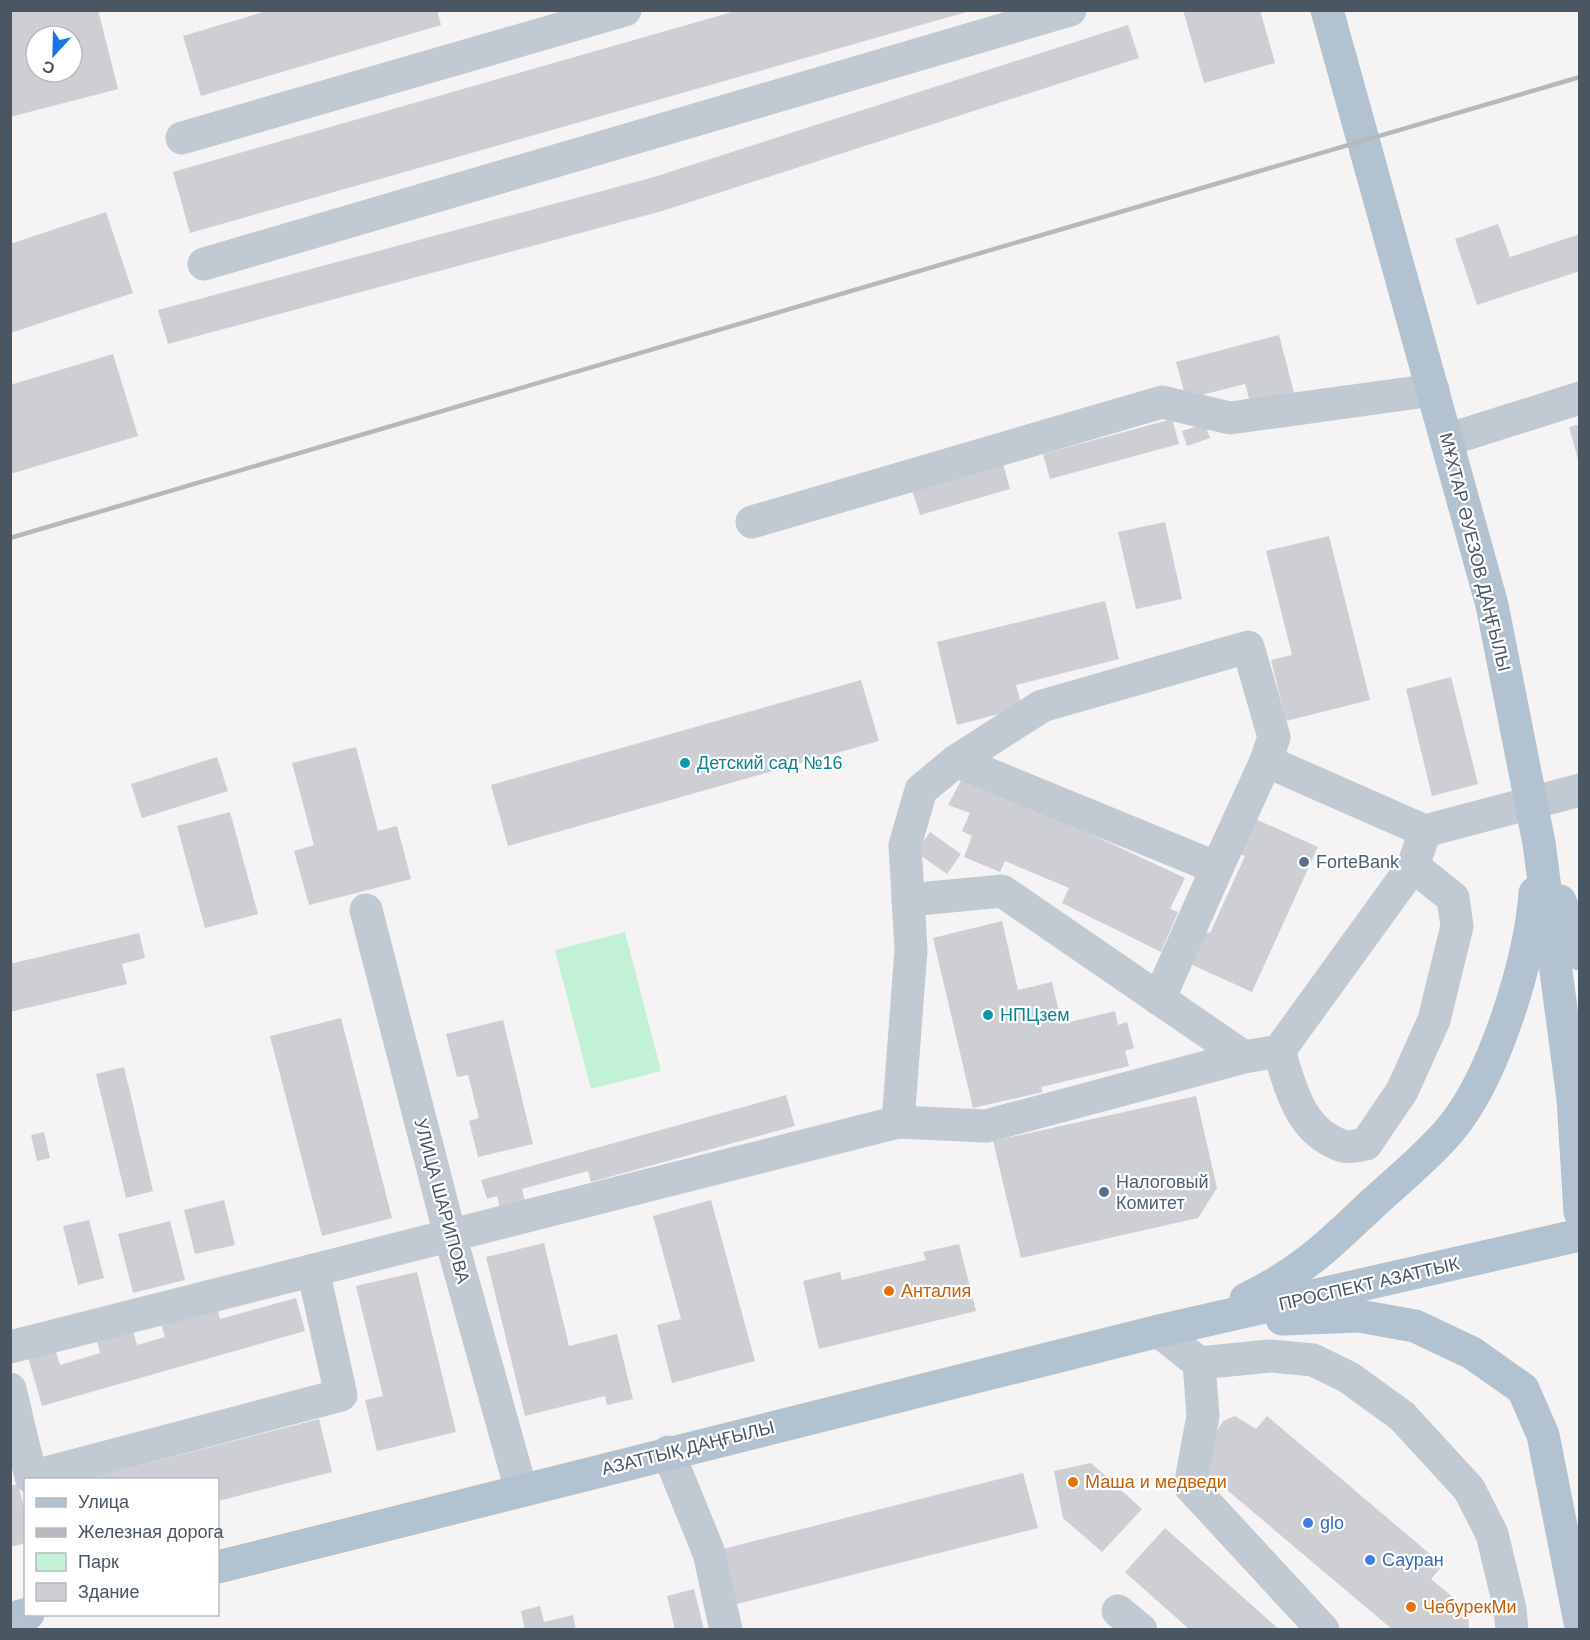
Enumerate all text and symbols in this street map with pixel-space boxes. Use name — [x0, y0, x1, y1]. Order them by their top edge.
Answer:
north arrow — [24, 24, 84, 84]
text: С — [40, 57, 57, 77]
street label: МҰХТАР ӘУЕЗОВ ДАҢҒЫЛЫ — [1436, 431, 1514, 673]
place label: Детский сад №16 — [697, 753, 842, 773]
marker: Детский сад №16 — [678, 756, 692, 770]
place label: ForteBank — [1316, 852, 1400, 872]
marker: ForteBank — [1297, 855, 1311, 869]
place label: НПЦзем — [1000, 1005, 1070, 1025]
marker: НПЦзем — [981, 1008, 995, 1022]
street label: УЛИЦА ШАРИПОВА — [410, 1116, 474, 1286]
place label: Налоговый Комитет — [1116, 1172, 1208, 1213]
marker: Налоговый Комитет — [1097, 1185, 1111, 1199]
street label: ПРОСПЕКТ АЗАТТЫК — [1277, 1253, 1462, 1315]
place label: Анталия — [901, 1281, 971, 1301]
marker: Анталия — [882, 1284, 896, 1298]
street label: АЗАТТЫҚ ДАҢҒЫЛЫ — [600, 1417, 776, 1479]
place label: Маша и медведи — [1085, 1472, 1227, 1492]
marker: Маша и медведи — [1066, 1475, 1080, 1489]
legend — [24, 1478, 219, 1616]
text: Улица — [78, 1492, 130, 1512]
place label: glo — [1320, 1513, 1344, 1533]
marker: glo — [1301, 1516, 1315, 1530]
text: Железная дорога — [78, 1522, 225, 1542]
place label: Сауран — [1382, 1550, 1444, 1570]
text: Парк — [78, 1552, 119, 1572]
marker: Сауран — [1363, 1553, 1377, 1567]
text: Здание — [78, 1582, 139, 1602]
place label: ЧебурекМи — [1423, 1597, 1516, 1617]
marker: ЧебурекМи — [1404, 1600, 1418, 1614]

